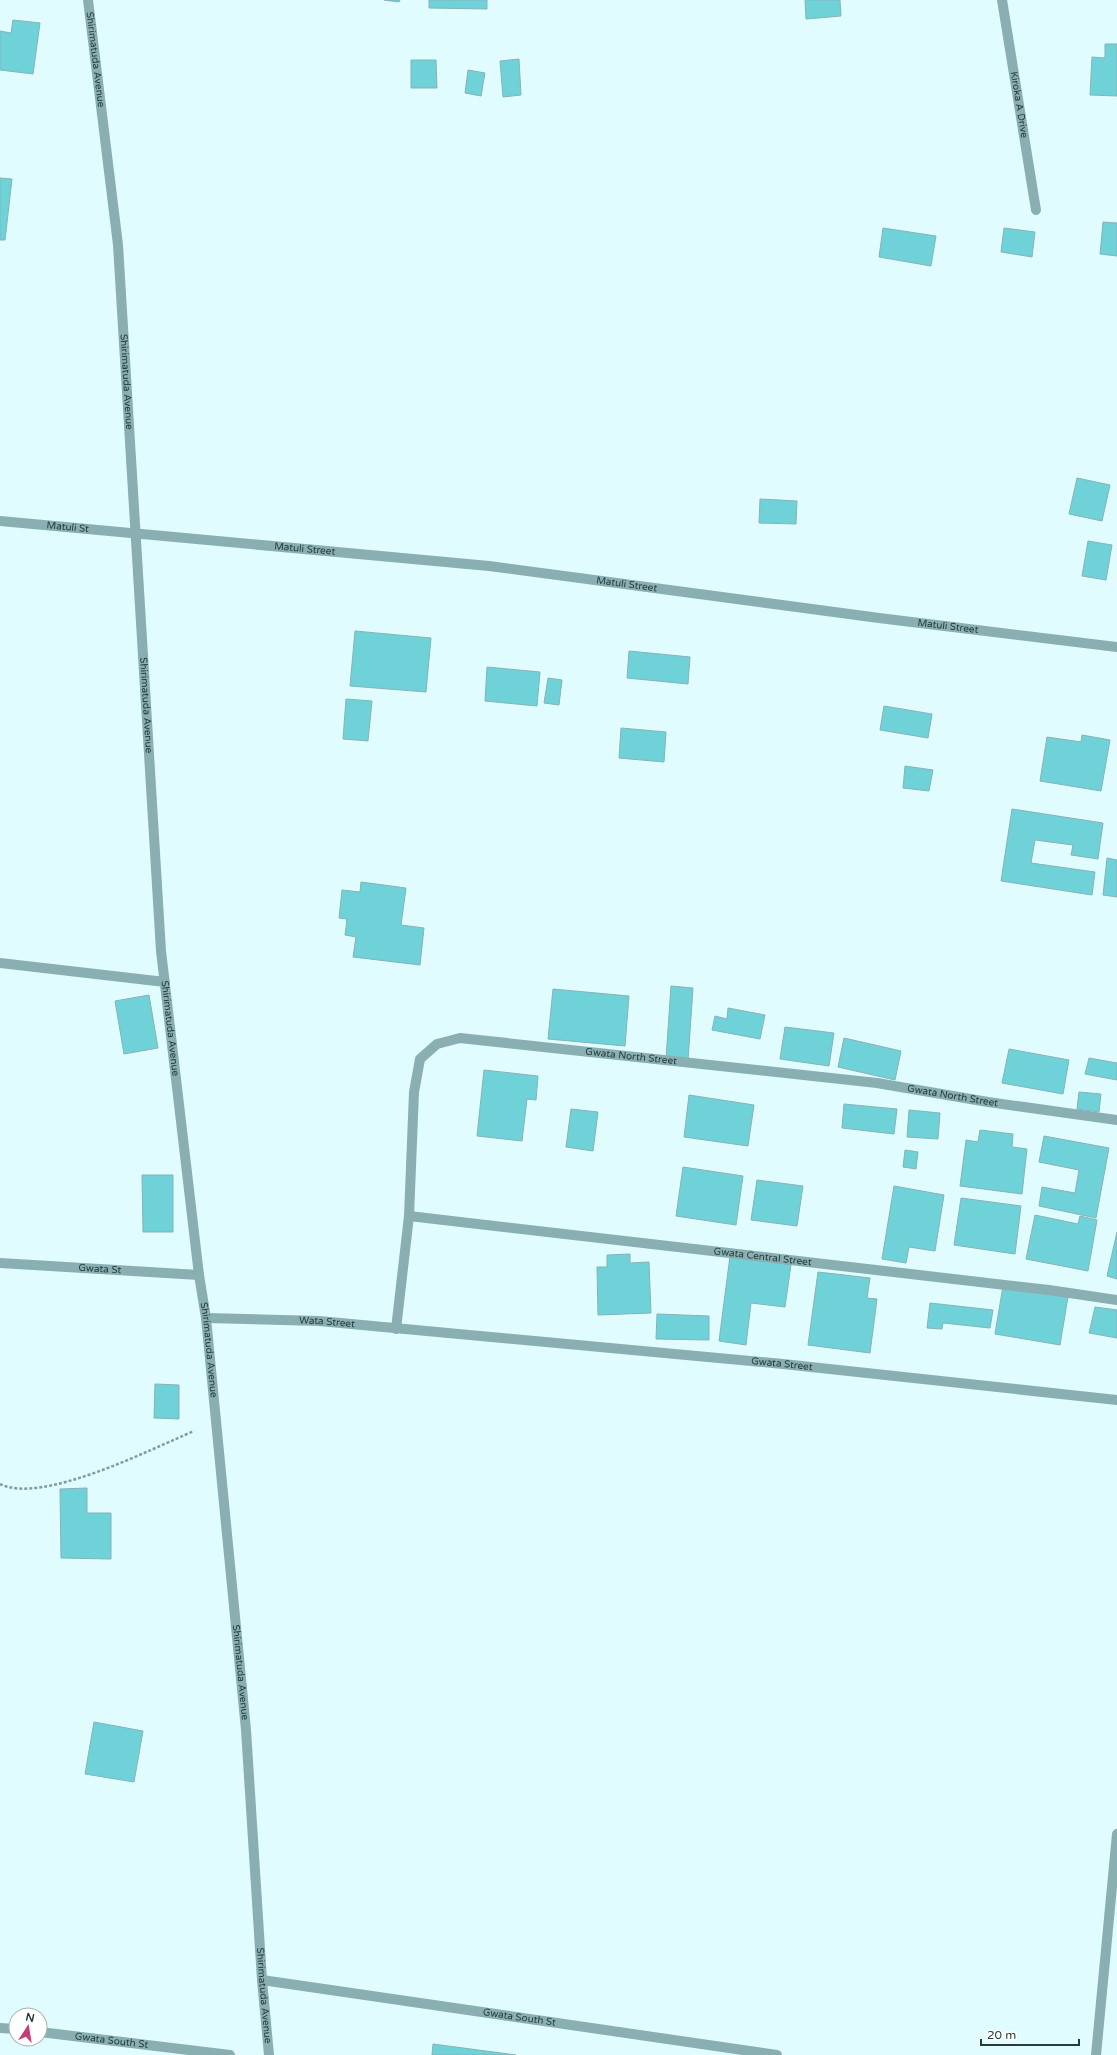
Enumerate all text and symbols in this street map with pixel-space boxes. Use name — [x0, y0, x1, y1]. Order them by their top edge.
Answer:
street label: Shirimatuda Avenue — [84, 11, 107, 108]
street label: Kiroka A Drive — [1008, 70, 1030, 139]
street label: Shirimatuda Avenue — [117, 334, 135, 431]
street label: Matuli St — [46, 519, 90, 535]
street label: Matuli Street — [274, 540, 336, 558]
street label: Matuli Street — [596, 574, 658, 594]
street label: Matuli Street — [917, 617, 979, 636]
street label: Shirimatuda Avenue — [137, 657, 155, 754]
street label: Shirimatuda Avenue — [159, 980, 182, 1077]
street label: Gwata North Street — [585, 1046, 678, 1067]
street label: Gwata North Street — [906, 1082, 999, 1109]
street label: Gwata Central Street — [713, 1245, 812, 1269]
street label: Gwata St — [78, 1262, 122, 1276]
street label: Shirimatuda Avenue — [198, 1301, 220, 1399]
street label: Wata Street — [299, 1314, 355, 1330]
street label: Gwata Street — [751, 1355, 813, 1373]
street label: Shirimatuda Avenue — [230, 1624, 251, 1721]
street label: Shirimatuda Avenue — [254, 1947, 274, 2044]
street label: Gwata South St — [482, 2006, 557, 2029]
north arrow — [8, 2007, 48, 2047]
text: N — [24, 2010, 36, 2025]
scale bar — [981, 2021, 1079, 2047]
text: 20 m — [987, 2028, 1016, 2042]
street label: Gwata South St — [74, 2030, 149, 2051]

